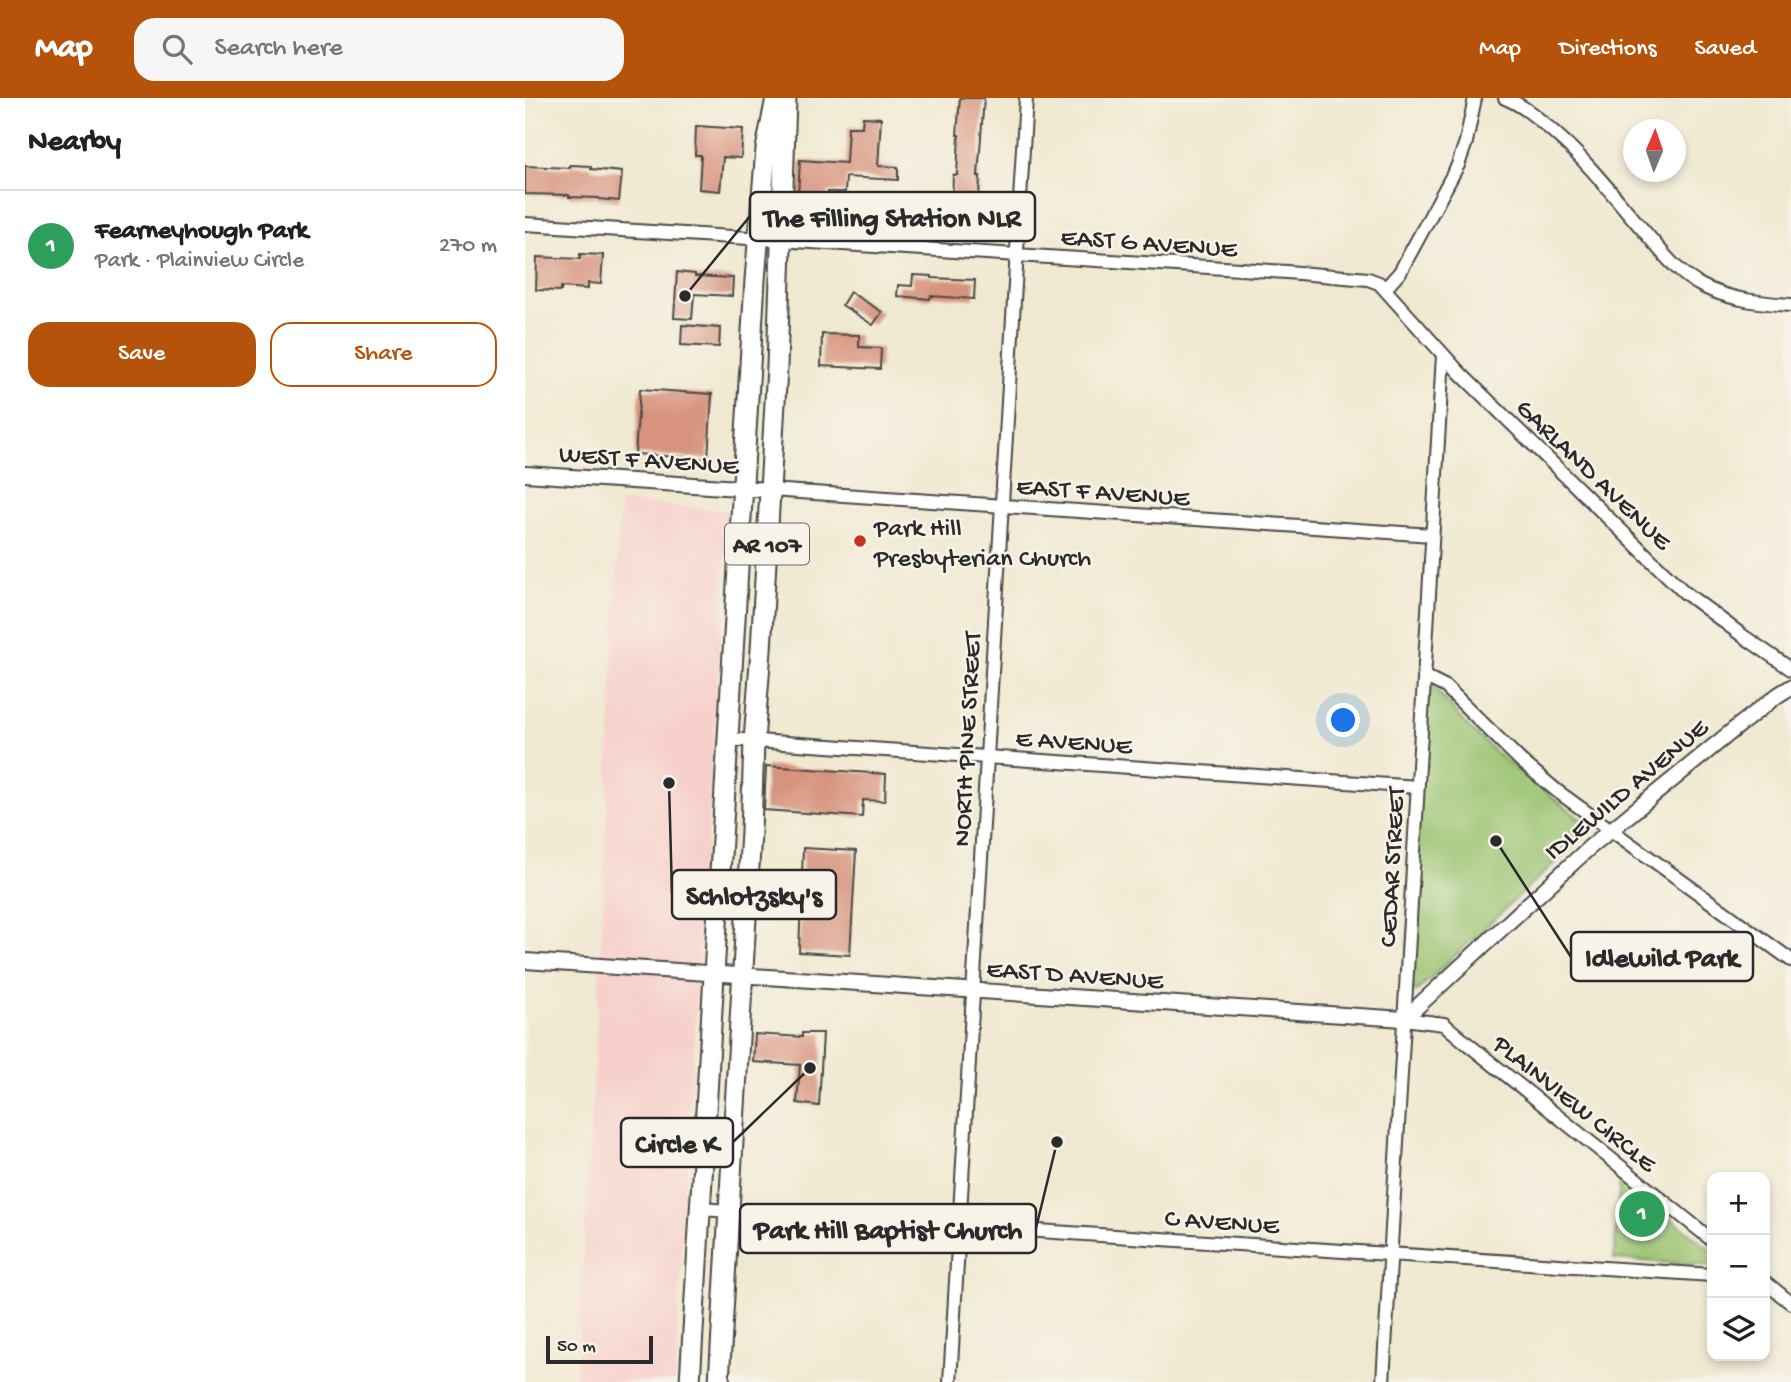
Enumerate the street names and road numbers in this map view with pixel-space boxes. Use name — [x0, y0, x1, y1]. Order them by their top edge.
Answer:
street label: EAST G AVENUE — [1060, 224, 1239, 267]
street label: GARLAND AVENUE — [1508, 394, 1677, 559]
street label: WEST F AVENUE — [558, 441, 740, 484]
street label: EAST F AVENUE — [1015, 473, 1191, 516]
road number: AR 107 — [725, 524, 809, 564]
street label: NORTH PINE STREET — [948, 630, 991, 848]
street label: IDLEWILD AVENUE — [1540, 713, 1717, 869]
street label: E AVENUE — [1014, 725, 1134, 764]
street label: CEDAR STREET — [1375, 785, 1414, 948]
street label: EAST D AVENUE — [985, 956, 1165, 999]
street label: PLAINVIEW CIRCLE — [1484, 1029, 1662, 1181]
street label: C AVENUE — [1164, 1205, 1281, 1244]

